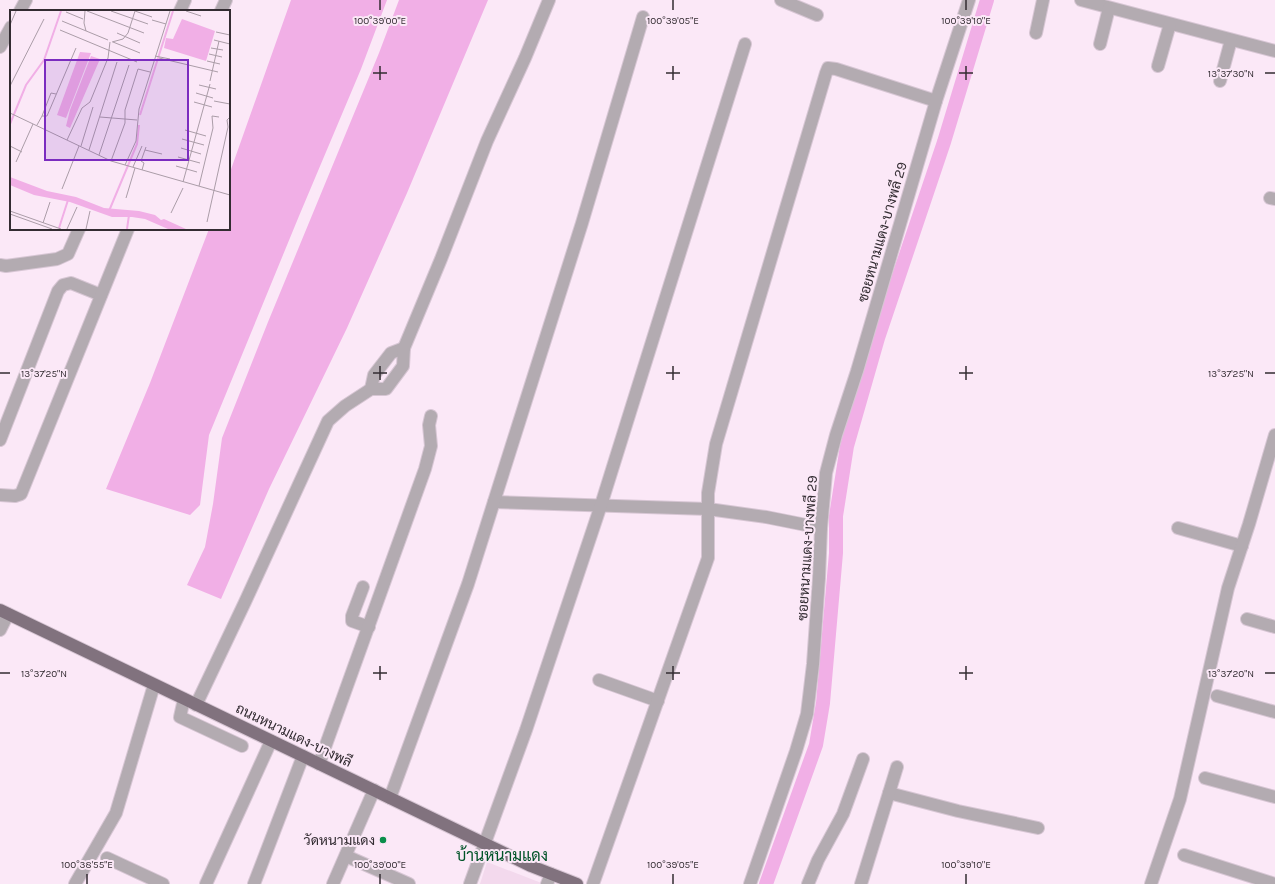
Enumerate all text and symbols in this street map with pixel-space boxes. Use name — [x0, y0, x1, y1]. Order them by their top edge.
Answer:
inset map — [10, 10, 230, 230]
text: 100°39'00"E — [354, 15, 406, 27]
text: 100°39'05"E — [647, 15, 699, 27]
text: 100°39'10"E — [941, 15, 991, 27]
text: 13°37'30"N — [1208, 68, 1254, 80]
street label: ซอยหนามแดง-บางพลี 29 — [853, 160, 911, 304]
text: 13°37'25"N — [21, 368, 67, 380]
text: 13°37'25"N — [1208, 368, 1254, 380]
street label: ซอยหนามแดง-บางพลี 29 — [793, 475, 821, 621]
text: 13°37'20"N — [21, 668, 67, 680]
text: 13°37'20"N — [1208, 668, 1254, 680]
street label: ถนนหนามแดง-บางพลี — [233, 699, 355, 771]
place label: วัดหนามแดง — [304, 832, 375, 849]
marker: วัดหนามแดง — [378, 835, 388, 845]
district label: บ้านหนามแดง — [456, 845, 548, 865]
text: 100°38'55"E — [61, 859, 113, 871]
text: 100°39'00"E — [354, 859, 406, 871]
text: 100°39'05"E — [647, 859, 699, 871]
text: 100°39'10"E — [941, 859, 991, 871]

